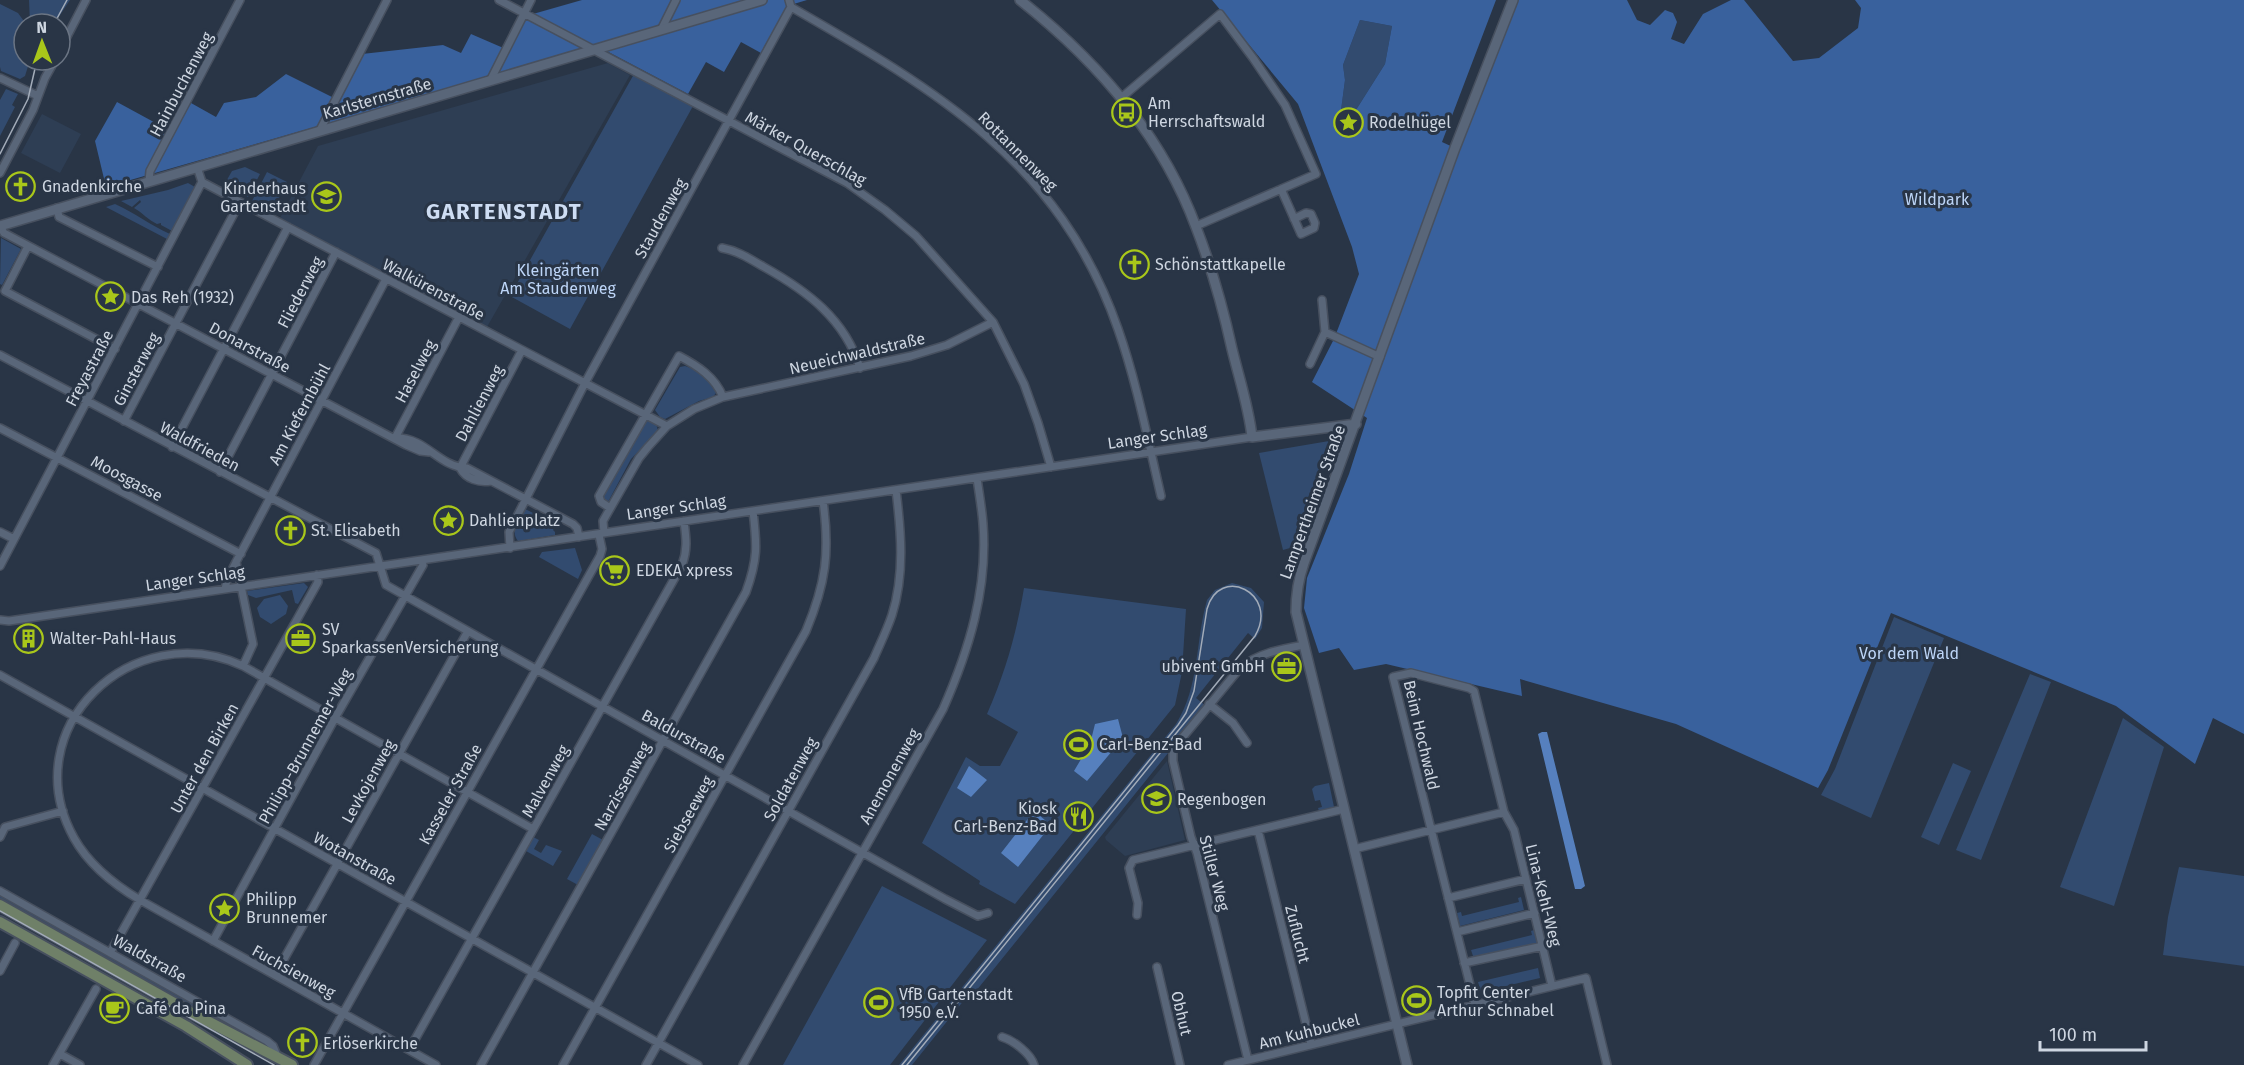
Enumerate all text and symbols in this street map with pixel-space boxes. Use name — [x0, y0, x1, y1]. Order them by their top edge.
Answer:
north arrow — [12, 12, 72, 72]
text: N — [36, 18, 47, 37]
street label: Hainbuchenweg — [146, 28, 217, 140]
street label: Karlsternstraße — [321, 74, 434, 123]
place label: Am Herrschaftswald — [1148, 94, 1265, 131]
bus stop icon: Am Herrschaftswald — [1111, 96, 1143, 128]
place icon: Rodelhügel — [1332, 106, 1364, 138]
street label: Märker Querschlag — [742, 107, 870, 190]
street label: Rottannenweg — [974, 108, 1062, 195]
place label: Rodelhügel — [1369, 113, 1451, 132]
church icon: Gnadenkirche — [5, 170, 37, 202]
street label: Staudenweg — [631, 174, 691, 262]
place label: Gnadenkirche — [42, 177, 142, 196]
place label: Kinderhaus Gartenstadt — [220, 179, 306, 216]
school or university icon: Kinderhaus Gartenstadt — [311, 181, 343, 213]
park label: Wildpark — [1905, 190, 1970, 209]
district label: GARTENSTADT — [426, 198, 582, 225]
church icon: Schönstattkapelle — [1118, 248, 1150, 280]
street label: Fliederweg — [274, 252, 328, 331]
street label: Walkürenstraße — [379, 255, 488, 324]
place label: Schönstattkapelle — [1155, 255, 1286, 274]
park label: Kleingärten Am Staudenweg — [500, 261, 617, 298]
place icon: Das Reh (1932) — [94, 281, 126, 313]
place label: Das Reh (1932) — [131, 288, 234, 307]
street label: Donarstraße — [206, 318, 294, 377]
street label: Freyastraße — [61, 327, 117, 410]
street label: Ginsterweg — [109, 329, 164, 409]
street label: Neueichwaldstraße — [787, 329, 927, 378]
street label: Haselweg — [391, 336, 440, 406]
street label: Am Kiefernbühl — [265, 360, 334, 468]
street label: Dahlienweg — [451, 361, 508, 445]
street label: Waldfrieden — [157, 417, 243, 475]
street label: Langer Schlag — [1106, 420, 1209, 453]
street label: Lampertheimer Straße — [1276, 422, 1349, 582]
street label: Moosgasse — [88, 452, 166, 505]
street label: Langer Schlag — [625, 491, 728, 524]
place icon: Dahlienplatz — [432, 504, 464, 536]
place label: Dahlienplatz — [469, 511, 560, 530]
church icon: St. Elisabeth — [274, 514, 306, 546]
place label: St. Elisabeth — [311, 521, 401, 540]
supermarket icon: EDEKA xpress — [599, 554, 631, 586]
place label: EDEKA xpress — [636, 561, 733, 580]
street label: Langer Schlag — [144, 562, 247, 595]
place label: SV SparkassenVersicherung — [322, 620, 499, 657]
building icon: Walter-Pahl-Haus — [13, 622, 45, 654]
office icon: SV SparkassenVersicherung — [285, 622, 317, 654]
place label: Walter-Pahl-Haus — [50, 629, 176, 648]
park label: Vor dem Wald — [1859, 644, 1959, 663]
office icon: ubivent GmbH — [1270, 650, 1302, 682]
place label: ubivent GmbH — [1162, 657, 1265, 676]
street label: Philipp-Brunnemer-Weg — [255, 665, 356, 827]
street label: Beim Hochwald — [1400, 678, 1443, 792]
street label: Unter den Birken — [166, 700, 243, 817]
street label: Baldurstraße — [638, 705, 729, 767]
street label: Anemonenweg — [855, 725, 924, 827]
sports icon: Carl-Benz-Bad — [1062, 728, 1094, 760]
street label: Soldatenweg — [760, 733, 822, 825]
place label: Carl-Benz-Bad — [1099, 735, 1202, 754]
street label: Levkojenweg — [338, 736, 400, 826]
street label: Narzissenweg — [590, 738, 655, 834]
street label: Kasseler Straße — [415, 741, 486, 848]
street label: Malvenweg — [518, 741, 573, 821]
street label: Siebseeweg — [660, 772, 718, 856]
school or university icon: Regenbogen — [1140, 783, 1172, 815]
place label: Regenbogen — [1177, 790, 1266, 809]
place label: Kiosk Carl-Benz-Bad — [954, 799, 1058, 836]
restaurant icon: Kiosk Carl-Benz-Bad — [1062, 801, 1094, 833]
street label: Wotanstraße — [310, 828, 400, 889]
street label: Stiller Weg — [1195, 833, 1234, 914]
street label: Lina-Kehl-Weg — [1522, 842, 1566, 949]
place label: Philipp Brunnemer — [246, 890, 328, 927]
place icon: Philipp Brunnemer — [209, 892, 241, 924]
street label: Zuflucht — [1281, 903, 1314, 965]
street label: Waldstraße — [110, 930, 190, 986]
street label: Fuchsienweg — [249, 941, 339, 1002]
place label: Topfit Center Arthur Schnabel — [1437, 983, 1554, 1020]
place label: VfB Gartenstadt 1950 e.V. — [899, 985, 1013, 1022]
sports icon: Topfit Center Arthur Schnabel — [1400, 985, 1432, 1017]
sports icon: VfB Gartenstadt 1950 e.V. — [862, 987, 894, 1019]
street label: Obhut — [1167, 989, 1196, 1037]
cafe icon: Café da Pina — [99, 992, 131, 1024]
place label: Café da Pina — [136, 999, 226, 1018]
street label: Am Kuhbuckel — [1257, 1010, 1362, 1053]
scale bar — [2040, 1014, 2146, 1052]
text: 100 m — [2049, 1024, 2097, 1046]
church icon: Erlöserkirche — [286, 1027, 318, 1059]
place label: Erlöserkirche — [323, 1034, 418, 1053]

